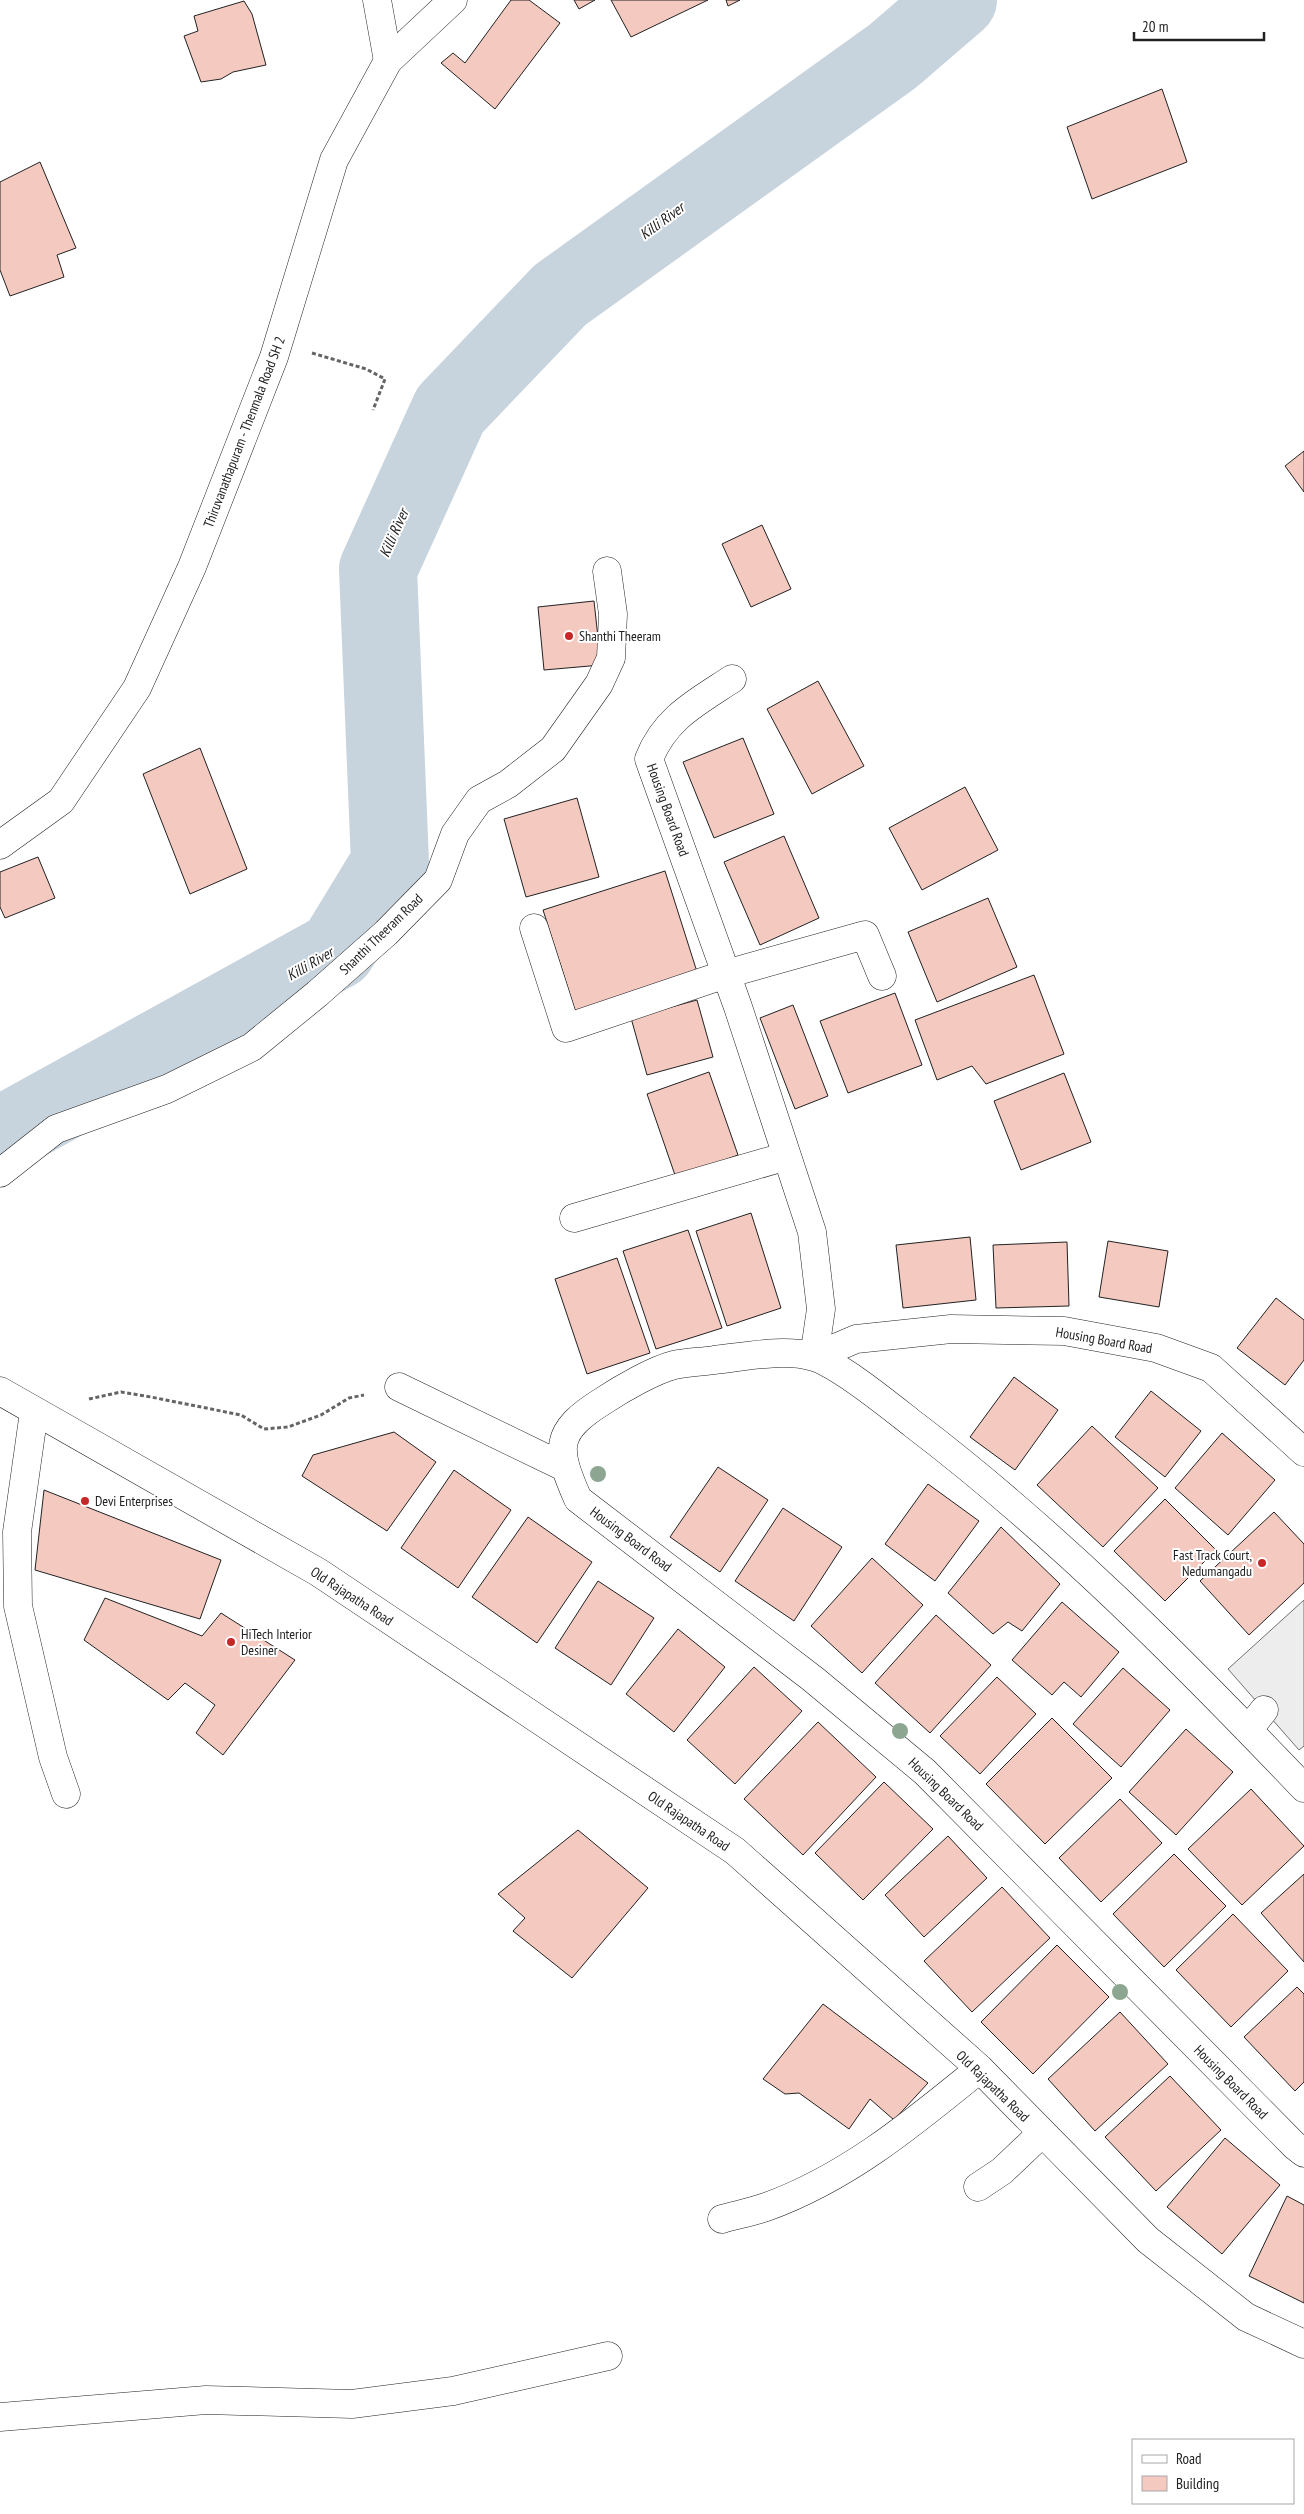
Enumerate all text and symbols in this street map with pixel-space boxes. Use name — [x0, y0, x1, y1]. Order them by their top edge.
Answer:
scale bar — [1134, 10, 1264, 42]
text: 20 m — [1142, 17, 1168, 36]
water label: Killi River — [636, 197, 689, 243]
street label: Thiruvanathapuram - Thenmala Road SH 2 — [199, 334, 289, 530]
water label: Killi River — [375, 504, 413, 560]
place label: Shanthi Theeram — [579, 627, 661, 645]
marker: Shanthi Theeram — [563, 630, 575, 642]
street label: Housing Board Road — [643, 761, 693, 859]
street label: Shanthi Theeram Road — [336, 890, 426, 978]
water label: Killi River — [283, 942, 338, 984]
street label: Housing Board Road — [1054, 1323, 1154, 1357]
place label: Devi Enterprises — [95, 1492, 173, 1510]
marker: Devi Enterprises — [79, 1495, 91, 1507]
street label: Housing Board Road — [587, 1502, 675, 1576]
place label: Fast Track Court, Nedumangadu — [1173, 1546, 1252, 1580]
marker: Fast Track Court, Nedumangadu — [1256, 1557, 1268, 1569]
street label: Old Rajapatha Road — [307, 1563, 397, 1629]
place label: HiTech Interior Desiner — [241, 1625, 312, 1659]
marker: HiTech Interior Desiner — [225, 1636, 237, 1648]
street label: Housing Board Road — [905, 1754, 987, 1834]
street label: Old Rajapatha Road — [645, 1787, 733, 1855]
street label: Housing Board Road — [1190, 2041, 1272, 2123]
street label: Old Rajapatha Road — [953, 2047, 1033, 2125]
legend — [1132, 2439, 1294, 2504]
text: Road — [1176, 2449, 1202, 2468]
text: Building — [1176, 2474, 1219, 2493]

